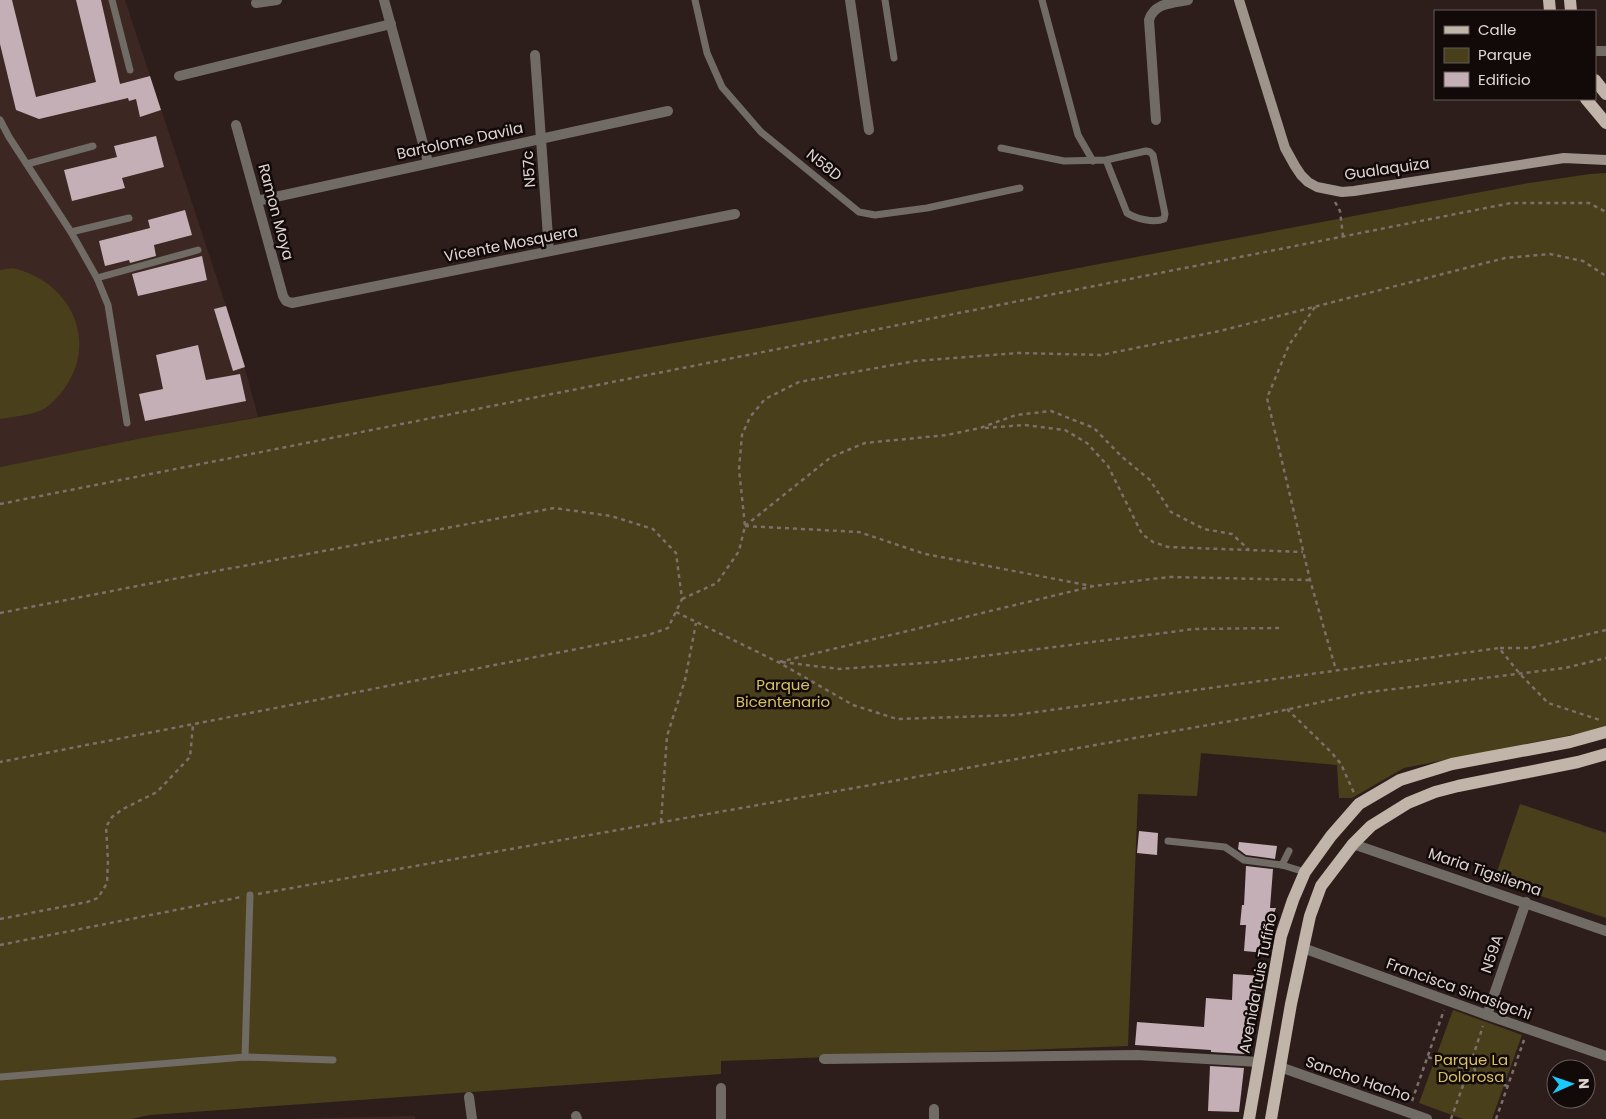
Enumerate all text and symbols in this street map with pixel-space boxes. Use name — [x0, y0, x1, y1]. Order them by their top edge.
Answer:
legend — [1434, 10, 1596, 100]
text: Calle — [1478, 19, 1516, 40]
text: Parque — [1478, 44, 1531, 65]
text: Edificio — [1478, 69, 1531, 90]
street label: Bartolome Davila — [395, 117, 525, 164]
street label: N58D — [802, 144, 846, 185]
street label: N57c — [517, 150, 540, 188]
street label: Gualaquiza — [1343, 152, 1431, 185]
street label: Ramon Moya — [254, 161, 299, 262]
street label: Vicente Mosquera — [442, 220, 580, 267]
park label: Parque Bicentenario — [736, 674, 830, 712]
street label: Maria Tigsilema — [1426, 842, 1545, 901]
street label: Avenida Luis Tufiño — [1234, 911, 1281, 1055]
street label: N59A — [1475, 932, 1508, 976]
street label: Francisca Sinasigchi — [1384, 952, 1535, 1025]
park label: Parque La Dolorosa — [1434, 1049, 1508, 1087]
street label: Sancho Hacho — [1303, 1051, 1413, 1106]
north arrow — [1546, 1059, 1596, 1109]
text: N — [1574, 1078, 1594, 1089]

